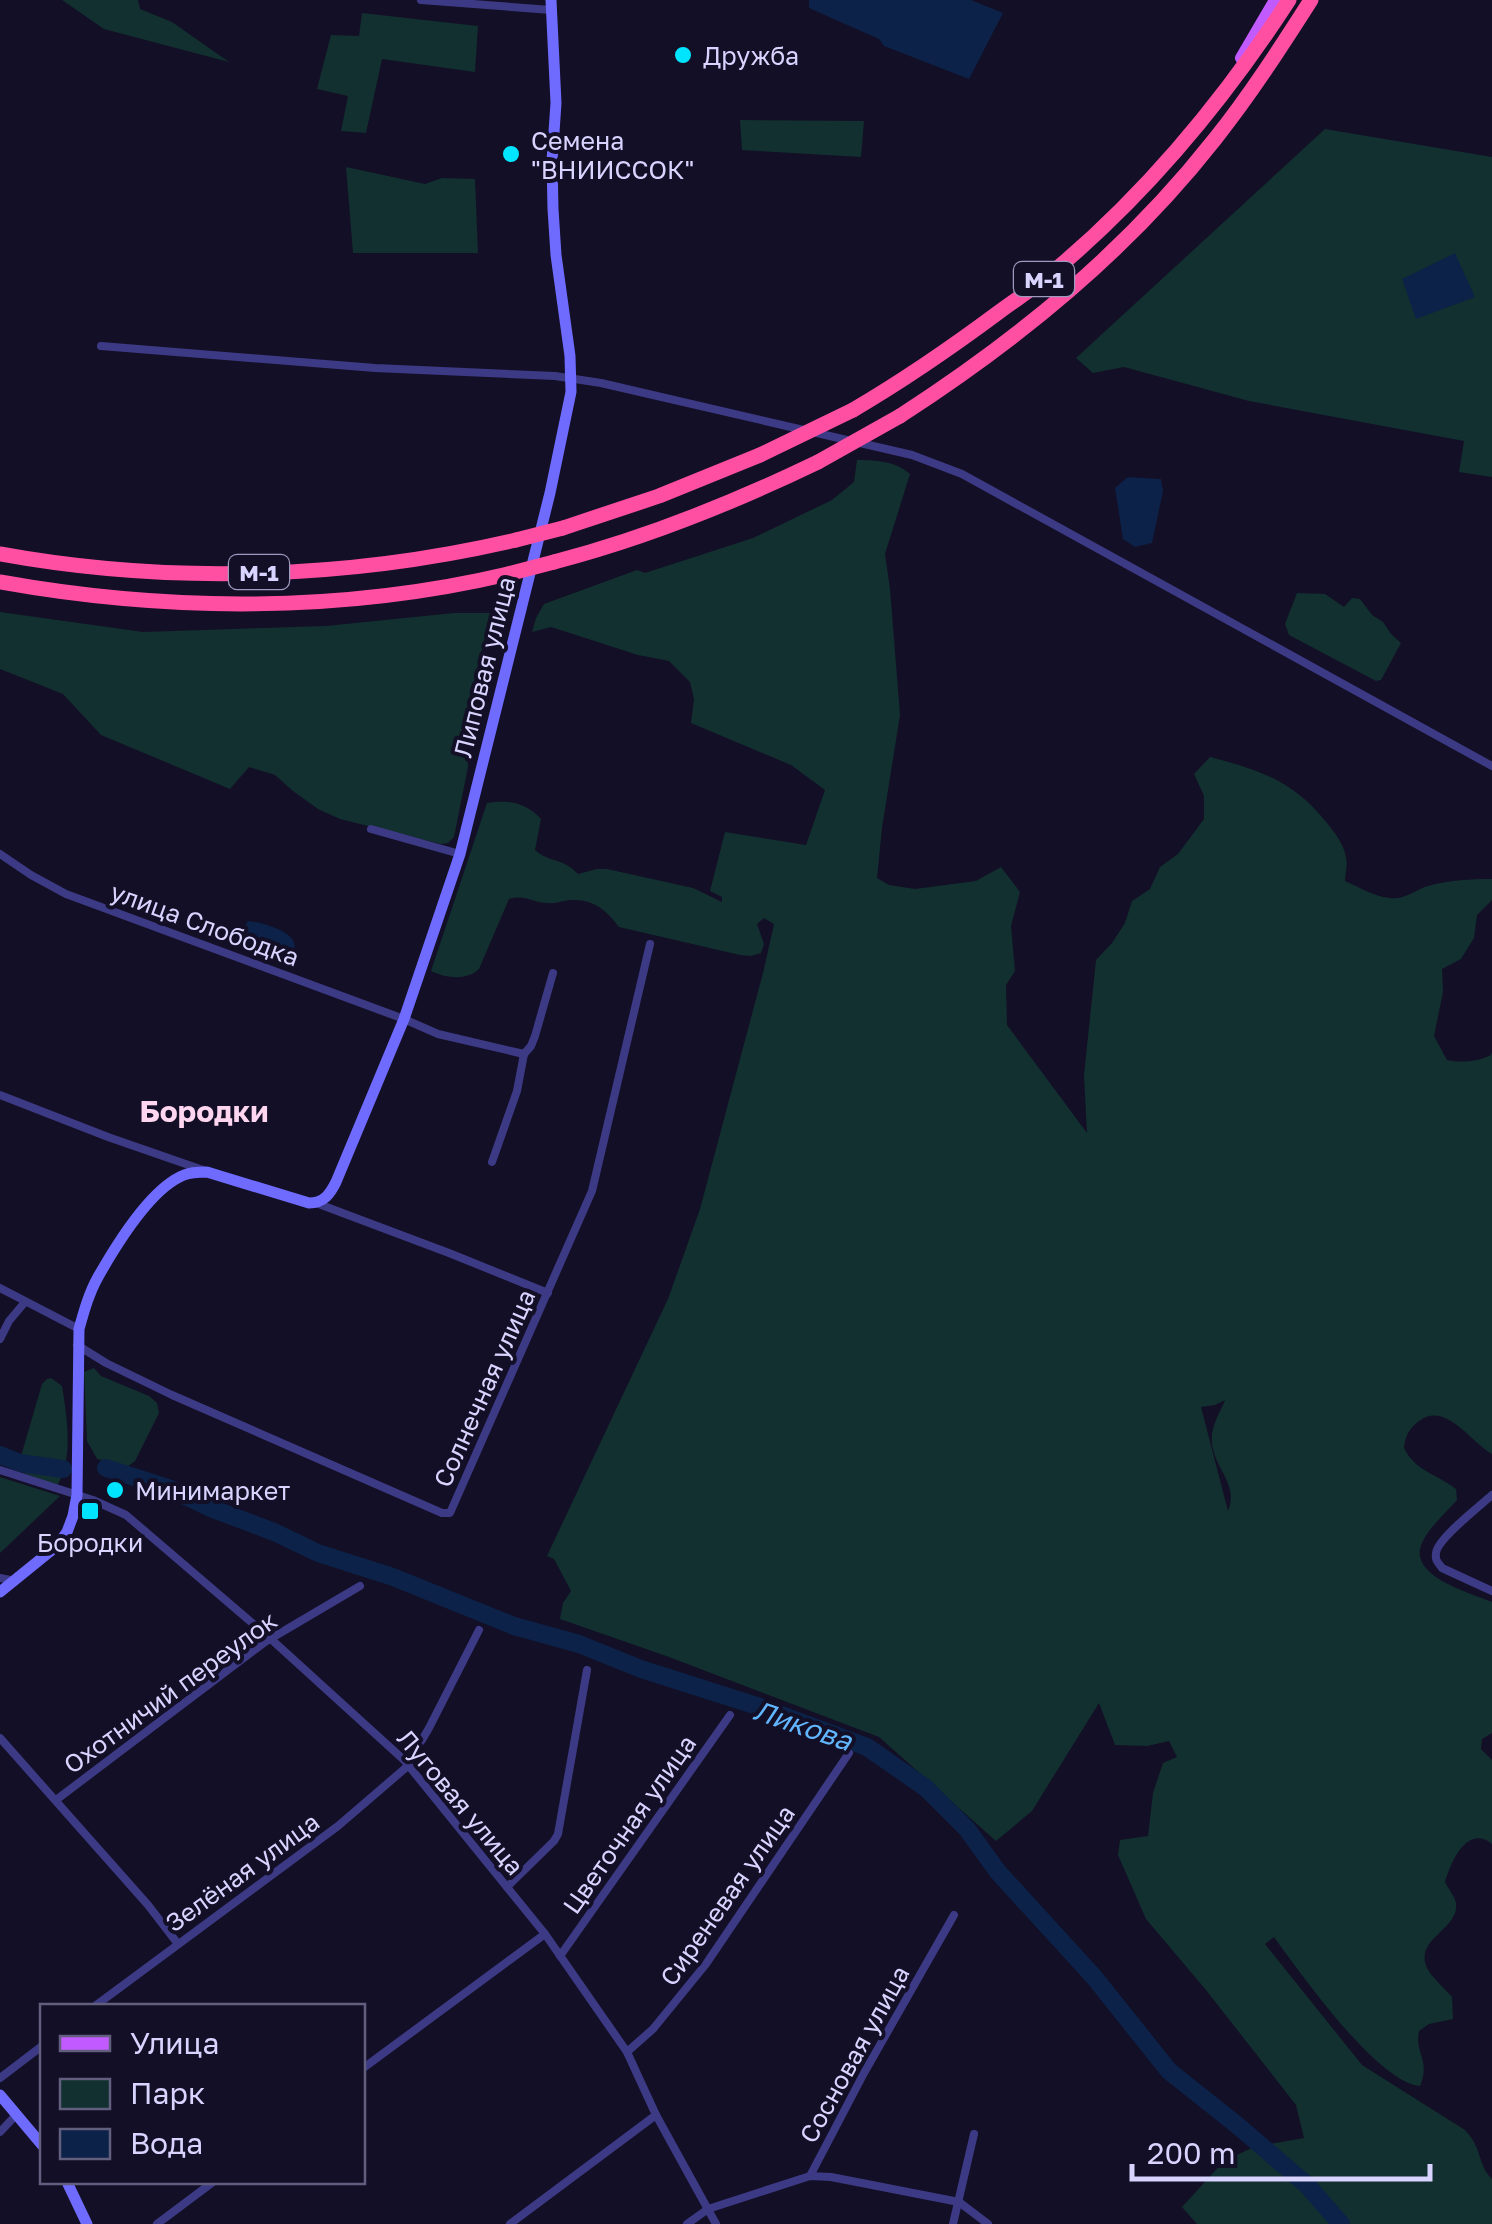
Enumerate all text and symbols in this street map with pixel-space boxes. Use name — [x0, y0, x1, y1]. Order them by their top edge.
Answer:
place label: Дружба — [703, 40, 799, 71]
marker: Дружба — [672, 44, 694, 66]
place label: Семена "ВНИИССОК" — [531, 125, 694, 185]
marker: Семена "ВНИИССОК" — [500, 143, 522, 165]
road number: М-1 — [1014, 262, 1074, 296]
road number: М-1 — [229, 555, 289, 589]
street label: Липовая улица — [447, 573, 521, 761]
street label: улица Слободка — [106, 876, 304, 972]
district label: Бородки — [139, 1093, 269, 1129]
street label: Солнечная улица — [426, 1284, 542, 1492]
place label: Минимаркет — [135, 1475, 290, 1506]
marker: Минимаркет — [104, 1479, 126, 1501]
marker: Бородки — [79, 1500, 101, 1522]
place label: Бородки — [37, 1527, 143, 1558]
street label: Охотничий переулок — [57, 1604, 283, 1780]
water label: Ликова — [750, 1693, 857, 1757]
street label: Луговая улица — [391, 1723, 531, 1881]
street label: Цветочная улица — [556, 1728, 702, 1920]
street label: Сиреневая улица — [653, 1799, 801, 1991]
street label: Зелёная улица — [159, 1806, 325, 1938]
street label: Сосновая улица — [792, 1960, 916, 2148]
legend — [40, 2004, 365, 2184]
text: Улица — [130, 2025, 219, 2061]
text: Парк — [130, 2075, 205, 2111]
scale bar — [1132, 2119, 1430, 2181]
text: Вода — [130, 2125, 203, 2161]
text: 200 m — [1147, 2135, 1236, 2171]

